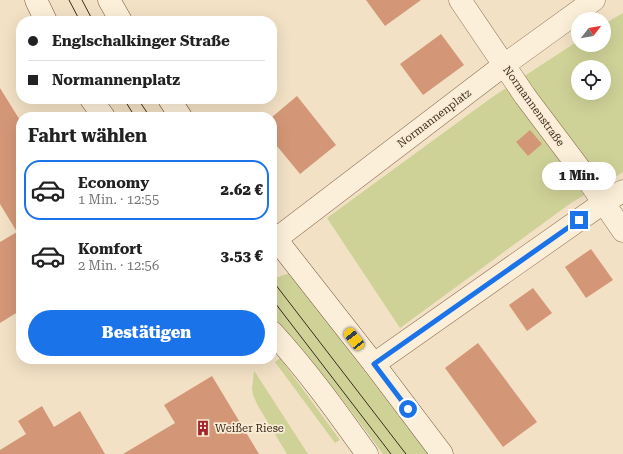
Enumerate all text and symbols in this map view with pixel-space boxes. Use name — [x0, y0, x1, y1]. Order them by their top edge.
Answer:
north arrow — [571, 12, 611, 52]
map controls — [571, 12, 611, 100]
text: Englschalkinger Straße — [52, 32, 230, 50]
button: locate — [571, 60, 611, 100]
street label: Normannenstraße — [500, 64, 567, 149]
text: Normannenplatz — [52, 71, 180, 89]
street label: Normannenplatz — [395, 86, 474, 150]
text: Fahrt wählen — [28, 125, 147, 146]
callout: 1 Min. — [542, 162, 616, 190]
text: 1 Min. — [559, 168, 599, 183]
icon: car — [30, 172, 66, 208]
text: Economy — [78, 174, 149, 192]
text: 2.62 € — [221, 181, 263, 199]
text: 1 Min. · 12:55 — [78, 192, 159, 207]
route end — [570, 211, 588, 229]
icon: car — [30, 238, 66, 274]
text: Komfort — [78, 240, 142, 258]
text: 3.53 € — [221, 247, 263, 265]
text: 2 Min. · 12:56 — [78, 258, 159, 273]
button: Bestätigen — [28, 310, 265, 356]
car — [342, 326, 366, 352]
route start — [399, 400, 417, 418]
building icon: Weißer Riese — [194, 419, 212, 437]
place label: Weißer Riese — [215, 422, 284, 435]

